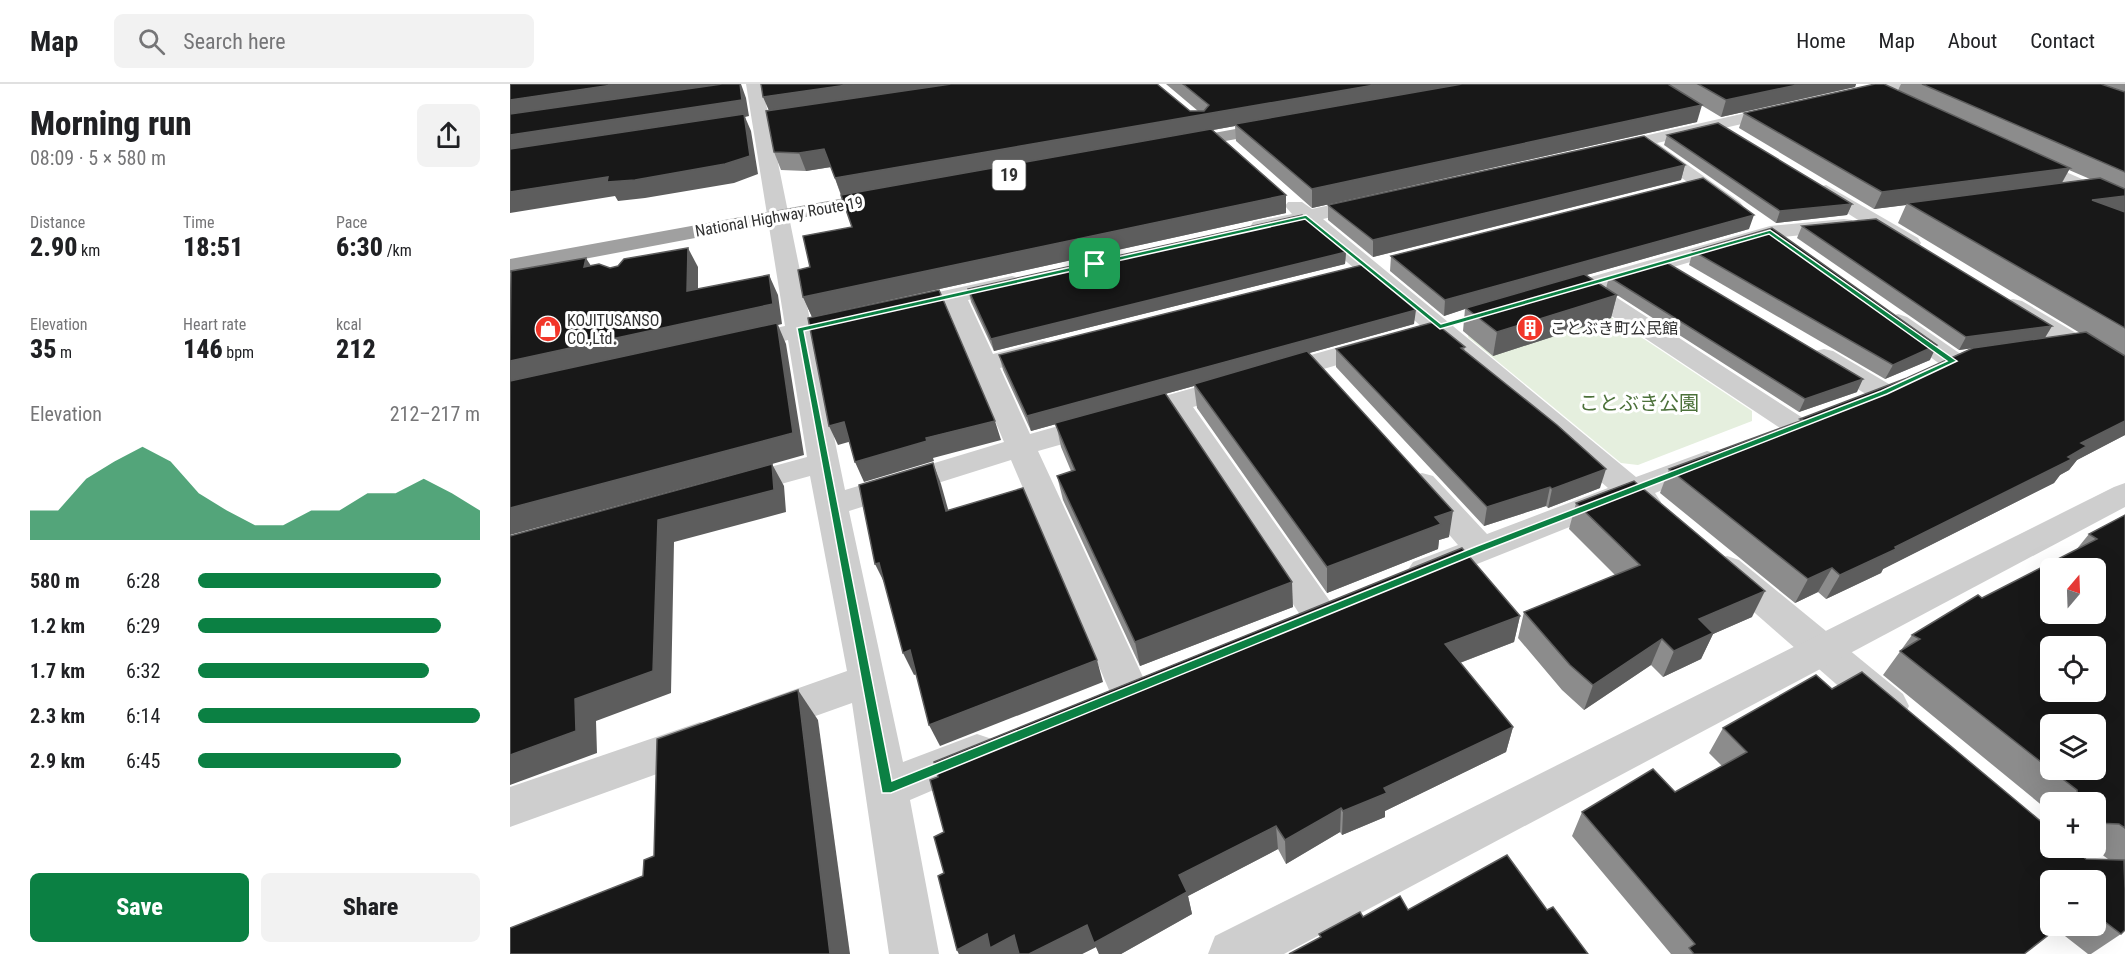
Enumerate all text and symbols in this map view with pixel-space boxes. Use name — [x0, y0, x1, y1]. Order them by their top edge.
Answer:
search box — [114, 14, 534, 68]
text: Map — [30, 25, 78, 58]
icon: search — [135, 25, 168, 58]
text: Search here — [183, 29, 286, 54]
text: Home — [1796, 29, 1846, 53]
text: Map — [1879, 29, 1915, 53]
text: About — [1948, 29, 1997, 53]
text: Contact — [2030, 29, 2095, 53]
text: Morning run — [30, 104, 192, 143]
button: share — [417, 104, 480, 167]
text: 08:09 · 5 × 580 m — [30, 146, 166, 170]
road number: 19 — [992, 160, 1026, 190]
street label: National Highway Route 19 — [694, 192, 865, 241]
text: Distance — [30, 213, 85, 232]
text: Time — [183, 213, 215, 232]
text: Pace — [336, 213, 367, 232]
text: 2.90 — [30, 232, 77, 262]
text: 18:51 — [183, 232, 243, 262]
text: 6:30 — [336, 232, 383, 262]
pin — [1069, 238, 1120, 289]
text: km — [77, 241, 100, 260]
text: /km — [383, 241, 412, 260]
icon: arrive — [1078, 247, 1111, 280]
place label: KOJITUSANSO CO.,Ltd. — [567, 311, 659, 348]
building icon: ことぶき町公民館 — [1515, 313, 1545, 343]
shop icon: KOJITUSANSO CO.,Ltd. — [533, 314, 563, 344]
text: Elevation — [30, 315, 88, 334]
text: Heart rate — [183, 315, 246, 334]
text: kcal — [336, 315, 362, 334]
place label: ことぶき町公民館 — [1550, 319, 1678, 338]
text: 35 — [30, 334, 56, 364]
text: 146 — [183, 334, 223, 364]
text: 212 — [336, 334, 376, 364]
text: m — [56, 343, 72, 362]
text: bpm — [223, 343, 254, 362]
park label: ことぶき公園 — [1579, 391, 1699, 415]
text: Elevation — [30, 402, 102, 426]
text: 212–217 m — [390, 402, 480, 426]
north arrow — [2040, 558, 2106, 624]
map controls — [2040, 558, 2106, 936]
text: 580 m — [30, 569, 80, 593]
text: 6:28 — [126, 569, 160, 593]
text: 1.2 km — [30, 614, 85, 638]
text: 6:29 — [126, 614, 160, 638]
button: locate — [2040, 636, 2106, 702]
text: 1.7 km — [30, 659, 85, 683]
text: 6:32 — [126, 659, 160, 683]
text: 2.3 km — [30, 704, 85, 728]
text: 6:14 — [126, 704, 160, 728]
button: layers — [2040, 714, 2106, 780]
text: 2.9 km — [30, 749, 85, 773]
text: 6:45 — [126, 749, 160, 773]
button: + — [2040, 792, 2106, 858]
button: − — [2040, 870, 2106, 936]
button: Save — [30, 873, 249, 942]
button: Share — [261, 873, 480, 942]

